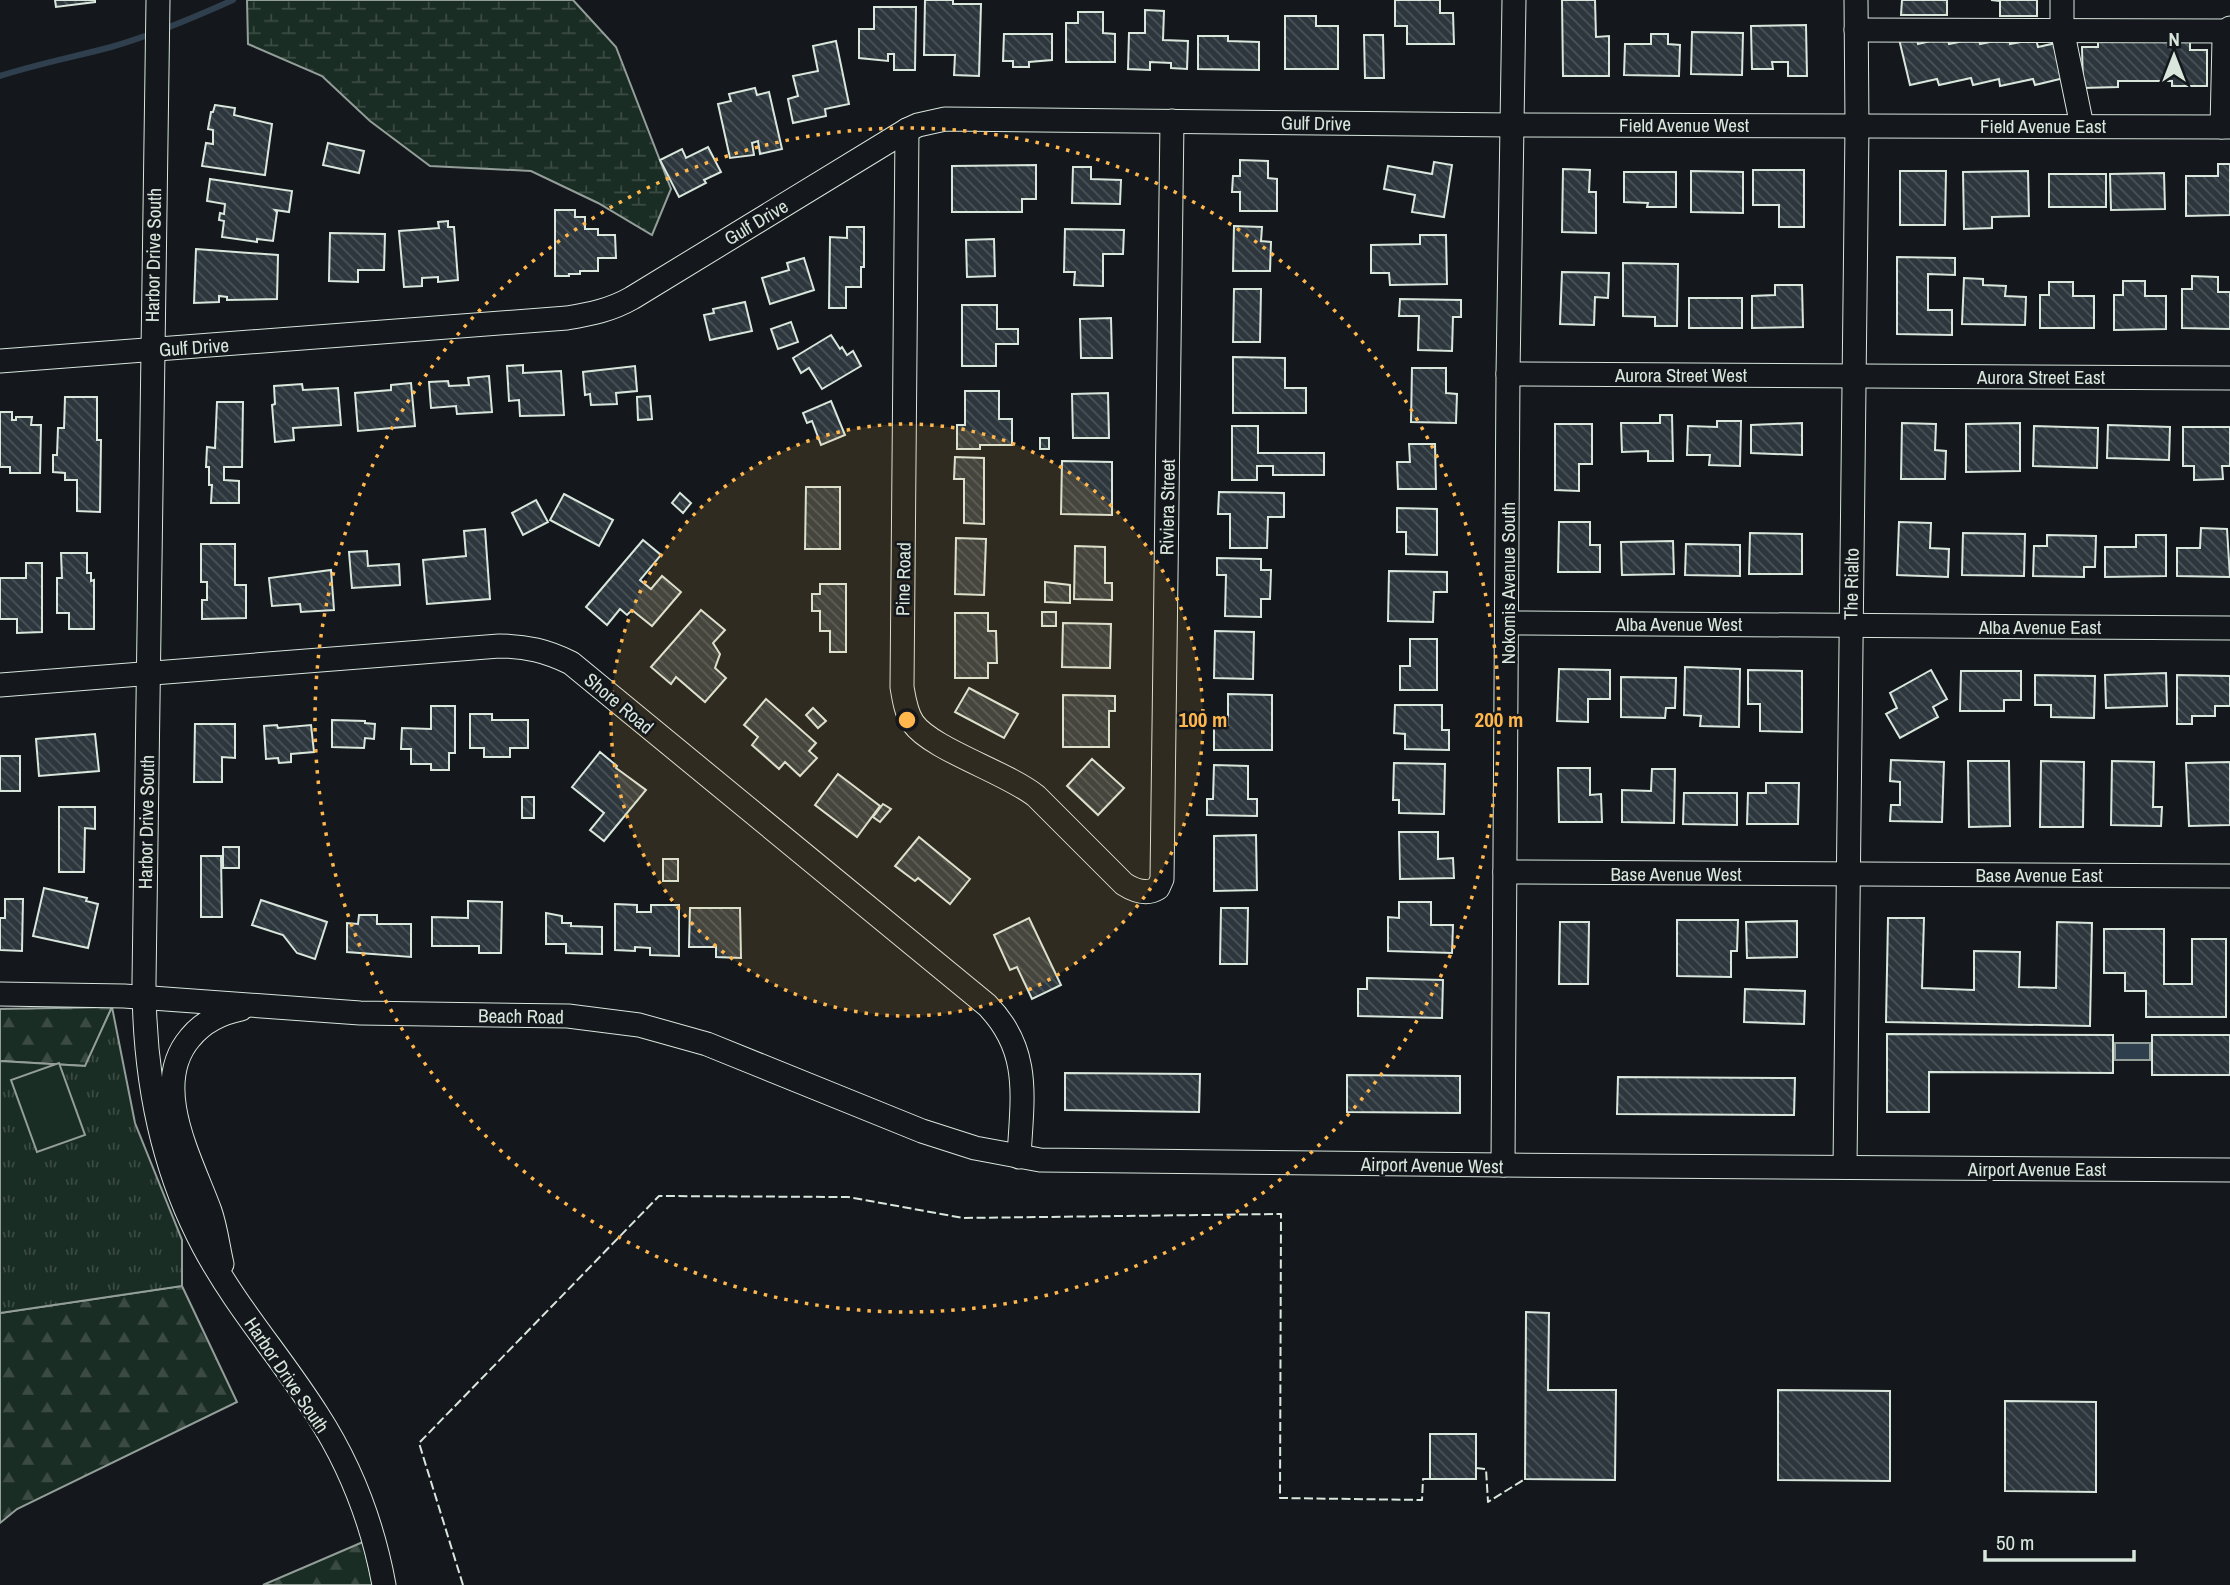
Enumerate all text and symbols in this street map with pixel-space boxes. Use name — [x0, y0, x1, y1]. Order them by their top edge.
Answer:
north arrow — [2139, 21, 2209, 91]
text: N — [2168, 26, 2180, 52]
street label: Gulf Drive — [1281, 109, 1351, 137]
street label: Field Avenue West — [1619, 112, 1750, 138]
street label: Field Avenue East — [1980, 113, 2107, 139]
street label: Harbor Drive South — [139, 188, 167, 322]
street label: Gulf Drive — [719, 193, 793, 251]
street label: Gulf Drive — [158, 332, 230, 362]
street label: Aurora Street West — [1614, 362, 1748, 388]
street label: Aurora Street East — [1976, 364, 2106, 390]
street label: Riviera Street — [1153, 458, 1181, 555]
street label: Nokomis Avenue South — [1495, 502, 1521, 664]
street label: Pine Road — [889, 542, 917, 616]
street label: The Rialto — [1837, 548, 1865, 620]
street label: Alba Avenue West — [1615, 611, 1743, 637]
street label: Alba Avenue East — [1978, 614, 2102, 640]
street label: Shore Road — [579, 666, 659, 740]
text: 100 m — [1179, 705, 1227, 734]
text: 200 m — [1475, 705, 1523, 734]
centre of rings — [895, 708, 919, 732]
street label: Harbor Drive South — [132, 755, 160, 889]
street label: Base Avenue West — [1610, 861, 1742, 887]
street label: Base Avenue East — [1975, 862, 2103, 888]
street label: Beach Road — [478, 1002, 564, 1030]
street label: Airport Avenue West — [1360, 1151, 1504, 1179]
street label: Airport Avenue East — [1967, 1156, 2107, 1182]
street label: Harbor Drive South — [239, 1312, 335, 1438]
scale bar — [1985, 1518, 2134, 1562]
text: 50 m — [1996, 1528, 2034, 1557]

